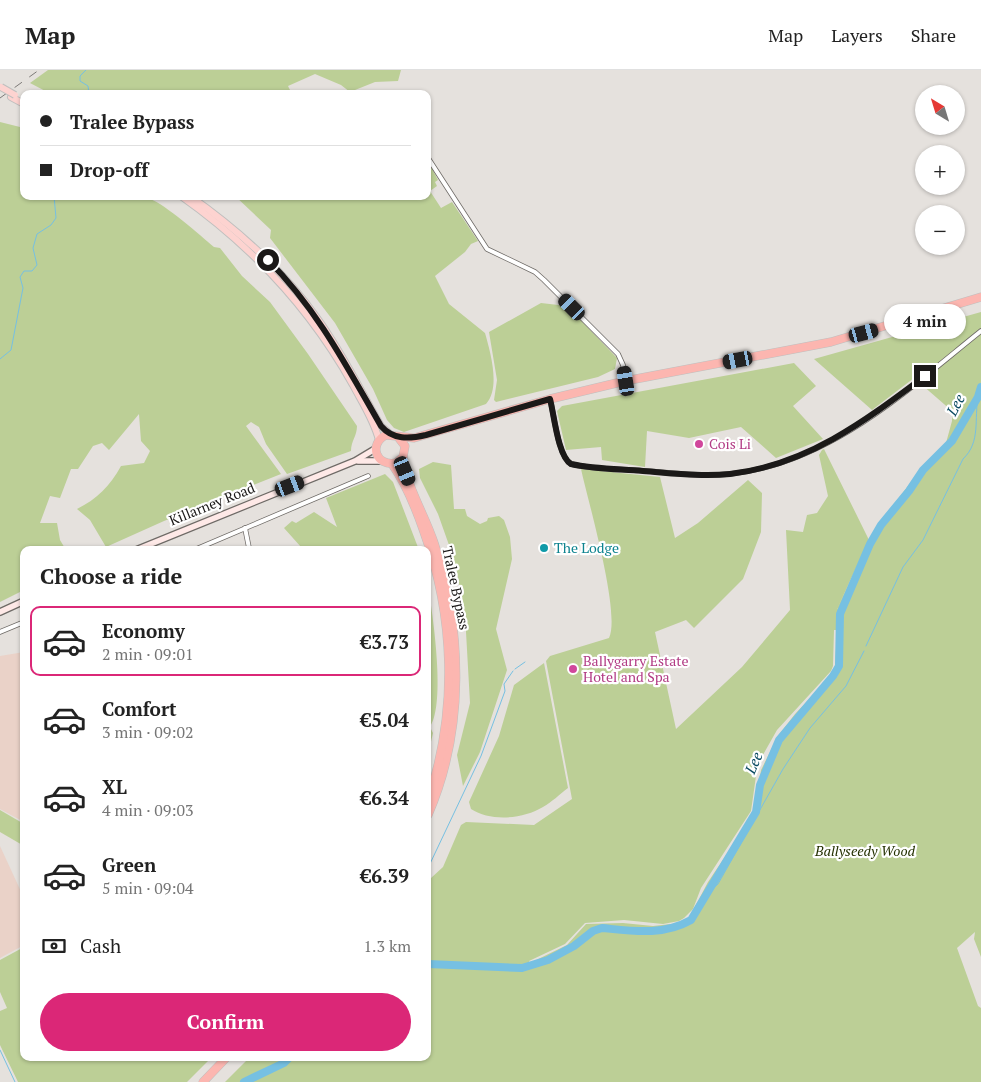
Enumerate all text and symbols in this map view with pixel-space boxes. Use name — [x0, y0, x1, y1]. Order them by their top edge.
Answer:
text: Map — [25, 19, 75, 51]
text: Map — [768, 23, 803, 47]
text: Layers — [831, 23, 883, 47]
text: Share — [911, 23, 956, 47]
north arrow — [915, 85, 965, 135]
map controls — [915, 85, 965, 255]
text: Tralee Bypass — [70, 109, 194, 134]
button: + — [915, 145, 965, 195]
text: Drop-off — [70, 157, 148, 182]
button: − — [915, 205, 965, 255]
route start — [257, 249, 279, 271]
car — [556, 291, 587, 323]
callout: 4 min — [884, 304, 966, 338]
text: 4 min — [903, 310, 947, 332]
car — [847, 322, 880, 344]
car — [721, 350, 754, 370]
car — [616, 365, 635, 397]
route end — [914, 365, 936, 387]
water label: Lee — [941, 390, 969, 420]
place label: Cois Li — [709, 434, 751, 453]
marker: Cois Li — [693, 438, 705, 450]
car — [392, 454, 417, 488]
car — [273, 474, 306, 498]
street label: Killarney Road — [166, 478, 258, 529]
place label: The Lodge — [554, 538, 619, 557]
marker: The Lodge — [538, 542, 550, 554]
street label: Tralee Bypass — [438, 544, 475, 632]
text: Choose a ride — [40, 561, 182, 590]
text: Economy — [102, 618, 185, 643]
icon: car — [42, 619, 87, 664]
text: €3.73 — [360, 629, 409, 654]
text: 2 min · 09:01 — [102, 643, 194, 665]
place label: Ballygarry Estate Hotel and Spa — [583, 651, 689, 686]
marker: Ballygarry Estate Hotel and Spa — [567, 663, 579, 675]
text: Comfort — [102, 696, 177, 721]
icon: car — [42, 697, 87, 742]
text: €5.04 — [360, 707, 409, 732]
text: 3 min · 09:02 — [102, 721, 194, 743]
water label: Lee — [739, 749, 767, 777]
text: XL — [102, 774, 127, 799]
icon: car — [42, 775, 87, 820]
text: €6.34 — [360, 785, 409, 810]
text: 4 min · 09:03 — [102, 799, 194, 821]
park label: Ballyseedy Wood — [814, 841, 916, 860]
text: Green — [102, 852, 156, 877]
icon: car — [42, 853, 87, 898]
text: €6.39 — [360, 863, 409, 888]
text: 5 min · 09:04 — [102, 877, 194, 899]
icon: cash — [40, 932, 68, 960]
text: Cash — [80, 933, 121, 958]
text: 1.3 km — [364, 935, 411, 957]
button: Confirm — [40, 993, 411, 1051]

